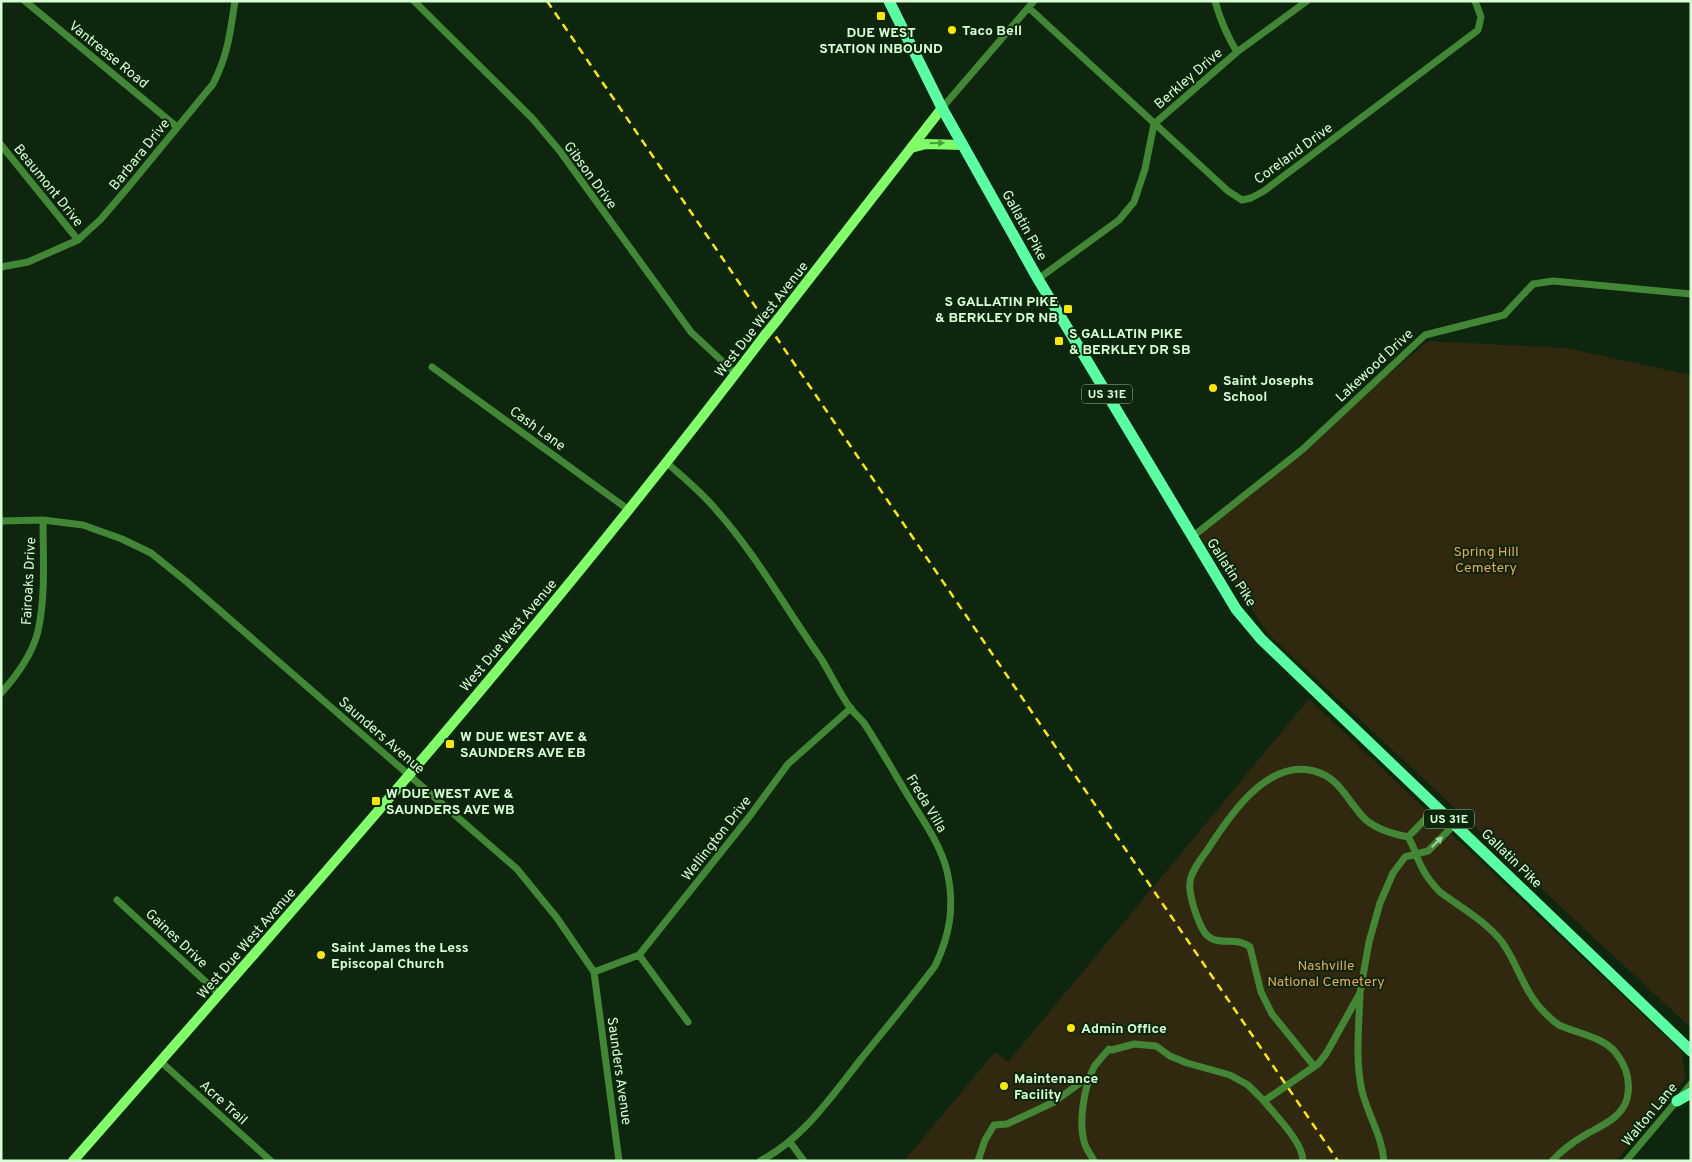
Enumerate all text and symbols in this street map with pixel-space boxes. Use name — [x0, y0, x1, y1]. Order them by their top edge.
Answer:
marker: DUE WEST STATION INBOUND — [875, 10, 887, 22]
street label: Vantrease Road — [65, 18, 151, 93]
place label: Taco Bell — [962, 23, 1022, 40]
marker: Taco Bell — [946, 24, 958, 36]
place label: DUE WEST STATION INBOUND — [819, 25, 943, 58]
street label: Berkley Drive — [1151, 45, 1226, 113]
street label: Barbara Drive — [106, 116, 174, 194]
street label: Coreland Drive — [1251, 120, 1337, 188]
street label: Gibson Drive — [560, 139, 620, 213]
one-way arrow — [929, 139, 945, 147]
street label: Beaumont Drive — [9, 141, 86, 231]
street label: Gallatin Pike — [997, 187, 1050, 264]
street label: West Due West Avenue — [712, 259, 813, 381]
place label: S GALLATIN PIKE & BERKLEY DR NB — [935, 294, 1058, 327]
marker: S GALLATIN PIKE & BERKLEY DR NB — [1062, 303, 1074, 315]
place label: S GALLATIN PIKE & BERKLEY DR SB — [1069, 326, 1191, 359]
street label: Lakewood Drive — [1333, 326, 1417, 406]
marker: S GALLATIN PIKE & BERKLEY DR SB — [1053, 335, 1065, 347]
place label: Saint Josephs School — [1223, 373, 1314, 406]
marker: Saint Josephs School — [1207, 382, 1219, 394]
road number: US 31E — [1082, 384, 1132, 404]
street label: Cash Lane — [506, 403, 568, 455]
street label: Gallatin Pike — [1202, 535, 1259, 610]
street label: Fairoaks Drive — [19, 537, 40, 626]
park label: Spring Hill Cemetery — [1453, 544, 1519, 577]
street label: West Due West Avenue — [457, 576, 561, 696]
street label: Saunders Avenue — [334, 694, 428, 778]
place label: W DUE WEST AVE & SAUNDERS AVE EB — [460, 729, 588, 762]
marker: W DUE WEST AVE & SAUNDERS AVE EB — [444, 738, 456, 750]
street label: Freda Villa — [902, 772, 950, 836]
place label: W DUE WEST AVE & SAUNDERS AVE WB — [386, 786, 515, 819]
street label: Wellington Drive — [679, 793, 756, 885]
marker: W DUE WEST AVE & SAUNDERS AVE WB — [370, 795, 382, 807]
road number: US 31E — [1424, 810, 1474, 829]
street label: Gallatin Pike — [1477, 826, 1545, 892]
one-way arrow — [1431, 836, 1443, 848]
street label: West Due West Avenue — [194, 885, 300, 1003]
street label: Gaines Drive — [141, 906, 211, 972]
place label: Saint James the Less Episcopal Church — [331, 940, 469, 973]
marker: Saint James the Less Episcopal Church — [315, 949, 327, 961]
park label: Nashville National Cemetery — [1267, 958, 1385, 991]
street label: Saunders Avenue — [603, 1016, 635, 1126]
place label: Admin Office — [1081, 1021, 1167, 1038]
marker: Admin Office — [1065, 1022, 1077, 1034]
place label: Maintenance Facility — [1014, 1071, 1099, 1104]
street label: Acre Trail — [196, 1077, 250, 1129]
marker: Maintenance Facility — [998, 1080, 1010, 1092]
street label: Walton Lane — [1619, 1080, 1682, 1150]

